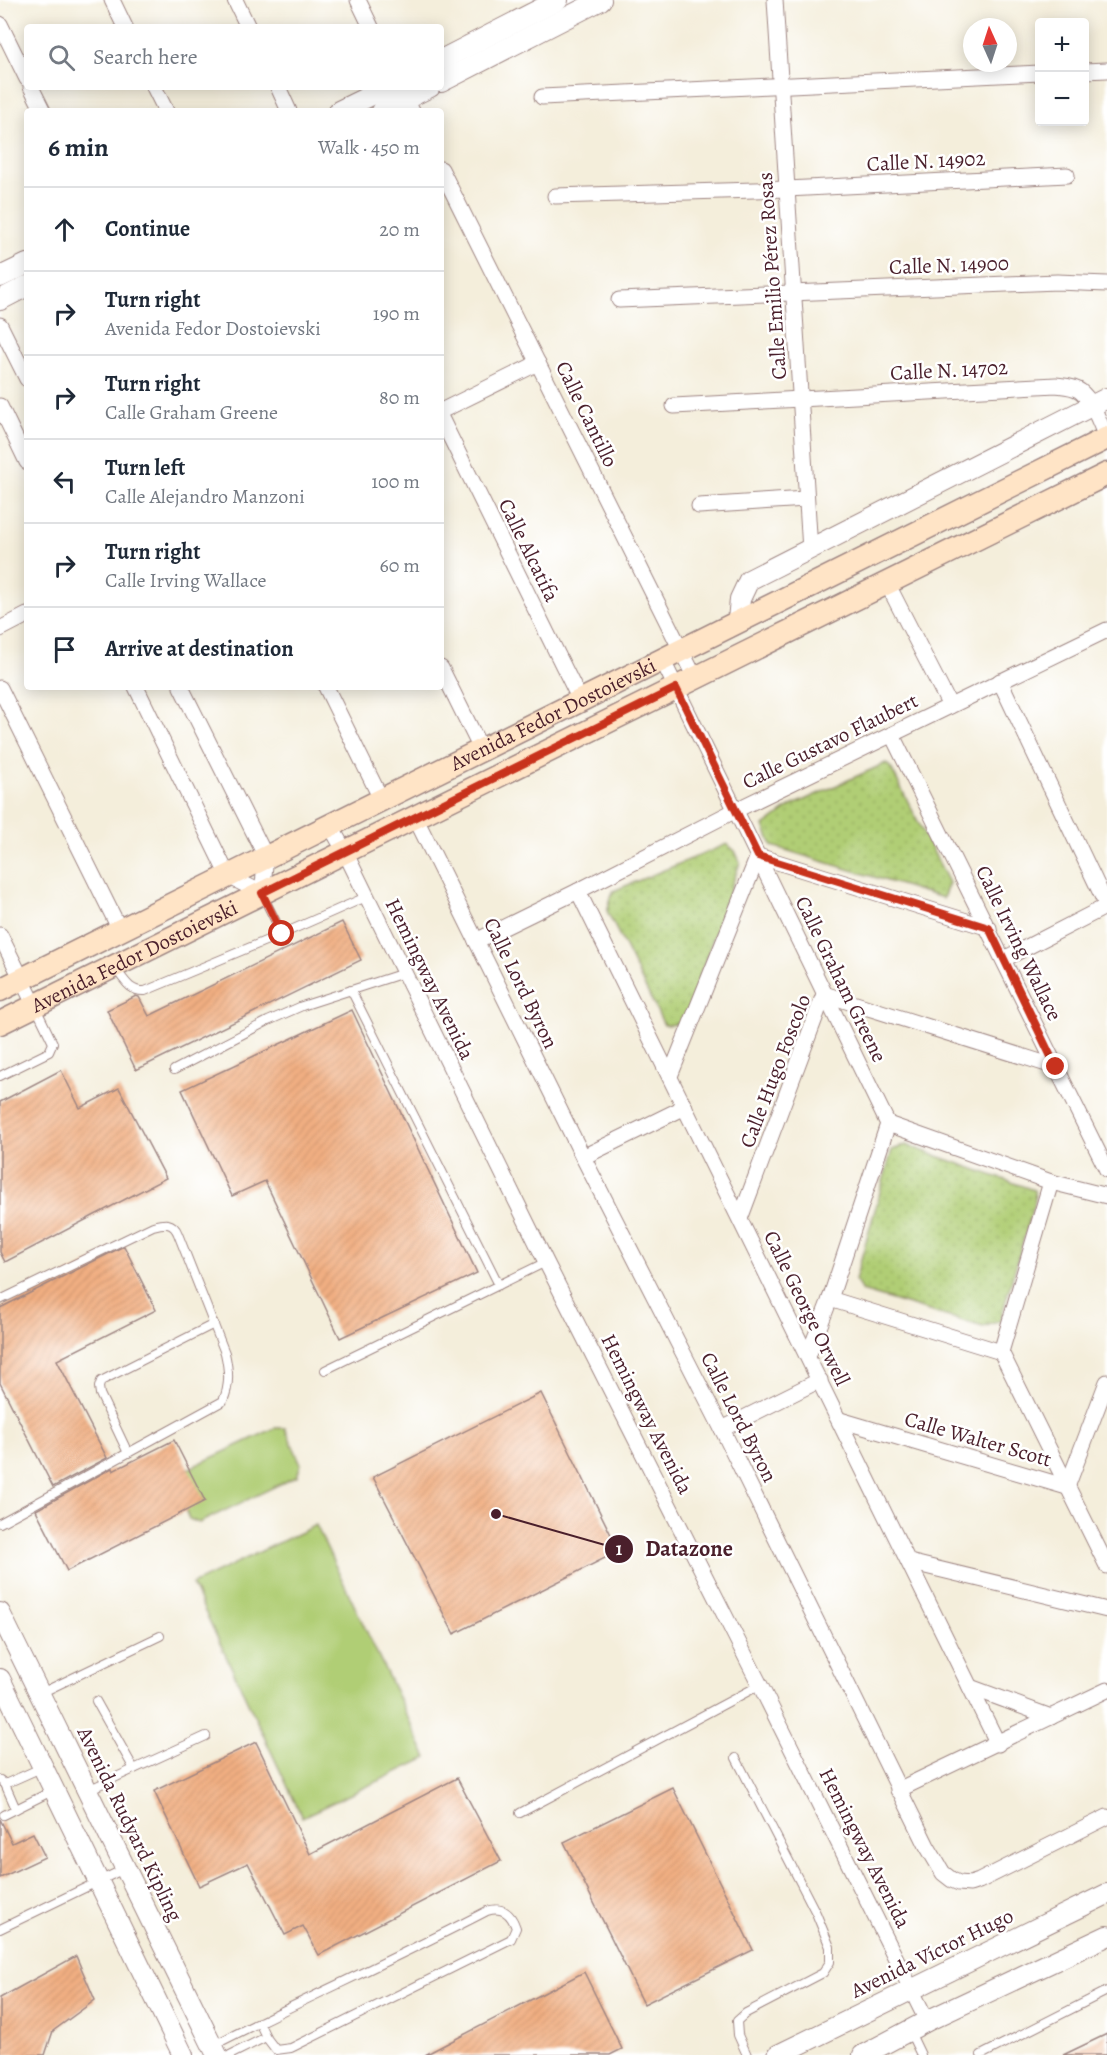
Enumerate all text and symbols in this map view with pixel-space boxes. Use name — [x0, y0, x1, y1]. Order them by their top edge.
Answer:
north arrow — [963, 18, 1017, 72]
map controls — [1035, 18, 1089, 126]
button: + — [1035, 18, 1089, 72]
search box — [24, 24, 444, 90]
icon: search — [45, 41, 78, 74]
text: Search here — [93, 42, 198, 72]
button: − — [1035, 72, 1089, 126]
text: 6 min — [48, 130, 109, 165]
text: Walk · 450 m — [318, 134, 420, 161]
street label: Calle N. 14902 — [866, 144, 986, 178]
street label: Calle Emilio Pérez Rosas — [751, 171, 793, 381]
icon: ahead — [48, 213, 81, 246]
text: Continue — [105, 214, 190, 244]
text: 20 m — [379, 216, 420, 243]
street label: Calle N. 14900 — [889, 249, 1009, 281]
text: Turn right — [105, 285, 201, 315]
icon: right — [48, 297, 81, 330]
text: 190 m — [373, 300, 420, 327]
text: Avenida Fedor Dostoievski — [105, 315, 321, 342]
street label: Calle N. 14702 — [889, 353, 1009, 387]
street label: Calle Cantillo — [549, 356, 625, 472]
text: Turn right — [105, 369, 201, 399]
icon: right — [48, 381, 81, 414]
text: 80 m — [379, 384, 420, 411]
text: Calle Graham Greene — [105, 399, 278, 426]
text: Turn left — [105, 453, 185, 483]
icon: left — [48, 465, 81, 498]
text: 100 m — [371, 468, 420, 495]
text: Calle Alejandro Manzoni — [105, 483, 305, 510]
street label: Calle Alcatifa — [492, 494, 566, 606]
text: Turn right — [105, 537, 201, 567]
icon: right — [48, 549, 81, 582]
text: 60 m — [380, 552, 420, 579]
text: Calle Irving Wallace — [105, 567, 267, 594]
icon: arrive — [48, 633, 81, 666]
text: Arrive at destination — [105, 634, 294, 664]
street label: Avenida Fedor Dostoievski — [444, 651, 661, 778]
street label: Calle Gustavo Flaubert — [738, 686, 923, 796]
street label: Calle Irving Wallace — [969, 861, 1069, 1025]
street label: Calle Graham Greene — [789, 891, 893, 1067]
street label: Avenida Fedor Dostoievski — [26, 893, 242, 1020]
street label: Hemingway Avenida — [379, 894, 481, 1065]
street label: Calle Lord Byron — [477, 913, 565, 1053]
route start — [268, 920, 294, 946]
street label: Calle Hugo Foscolo — [733, 990, 817, 1152]
route end — [1042, 1053, 1068, 1079]
street label: Calle George Orwell — [757, 1226, 857, 1390]
street label: Hemingway Avenida — [594, 1329, 700, 1499]
street label: Calle Lord Byron — [694, 1347, 784, 1487]
street label: Calle Walter Scott — [901, 1405, 1055, 1473]
callout: Datazone — [604, 1529, 745, 1569]
text: Datazone — [645, 1534, 733, 1564]
text: 1 — [616, 1537, 623, 1561]
street label: Avenida Rudyard Kipling — [70, 1721, 190, 1926]
street label: Hemingway Avenida — [812, 1763, 918, 1933]
street label: Avenida Víctor Hugo — [845, 1902, 1018, 2005]

